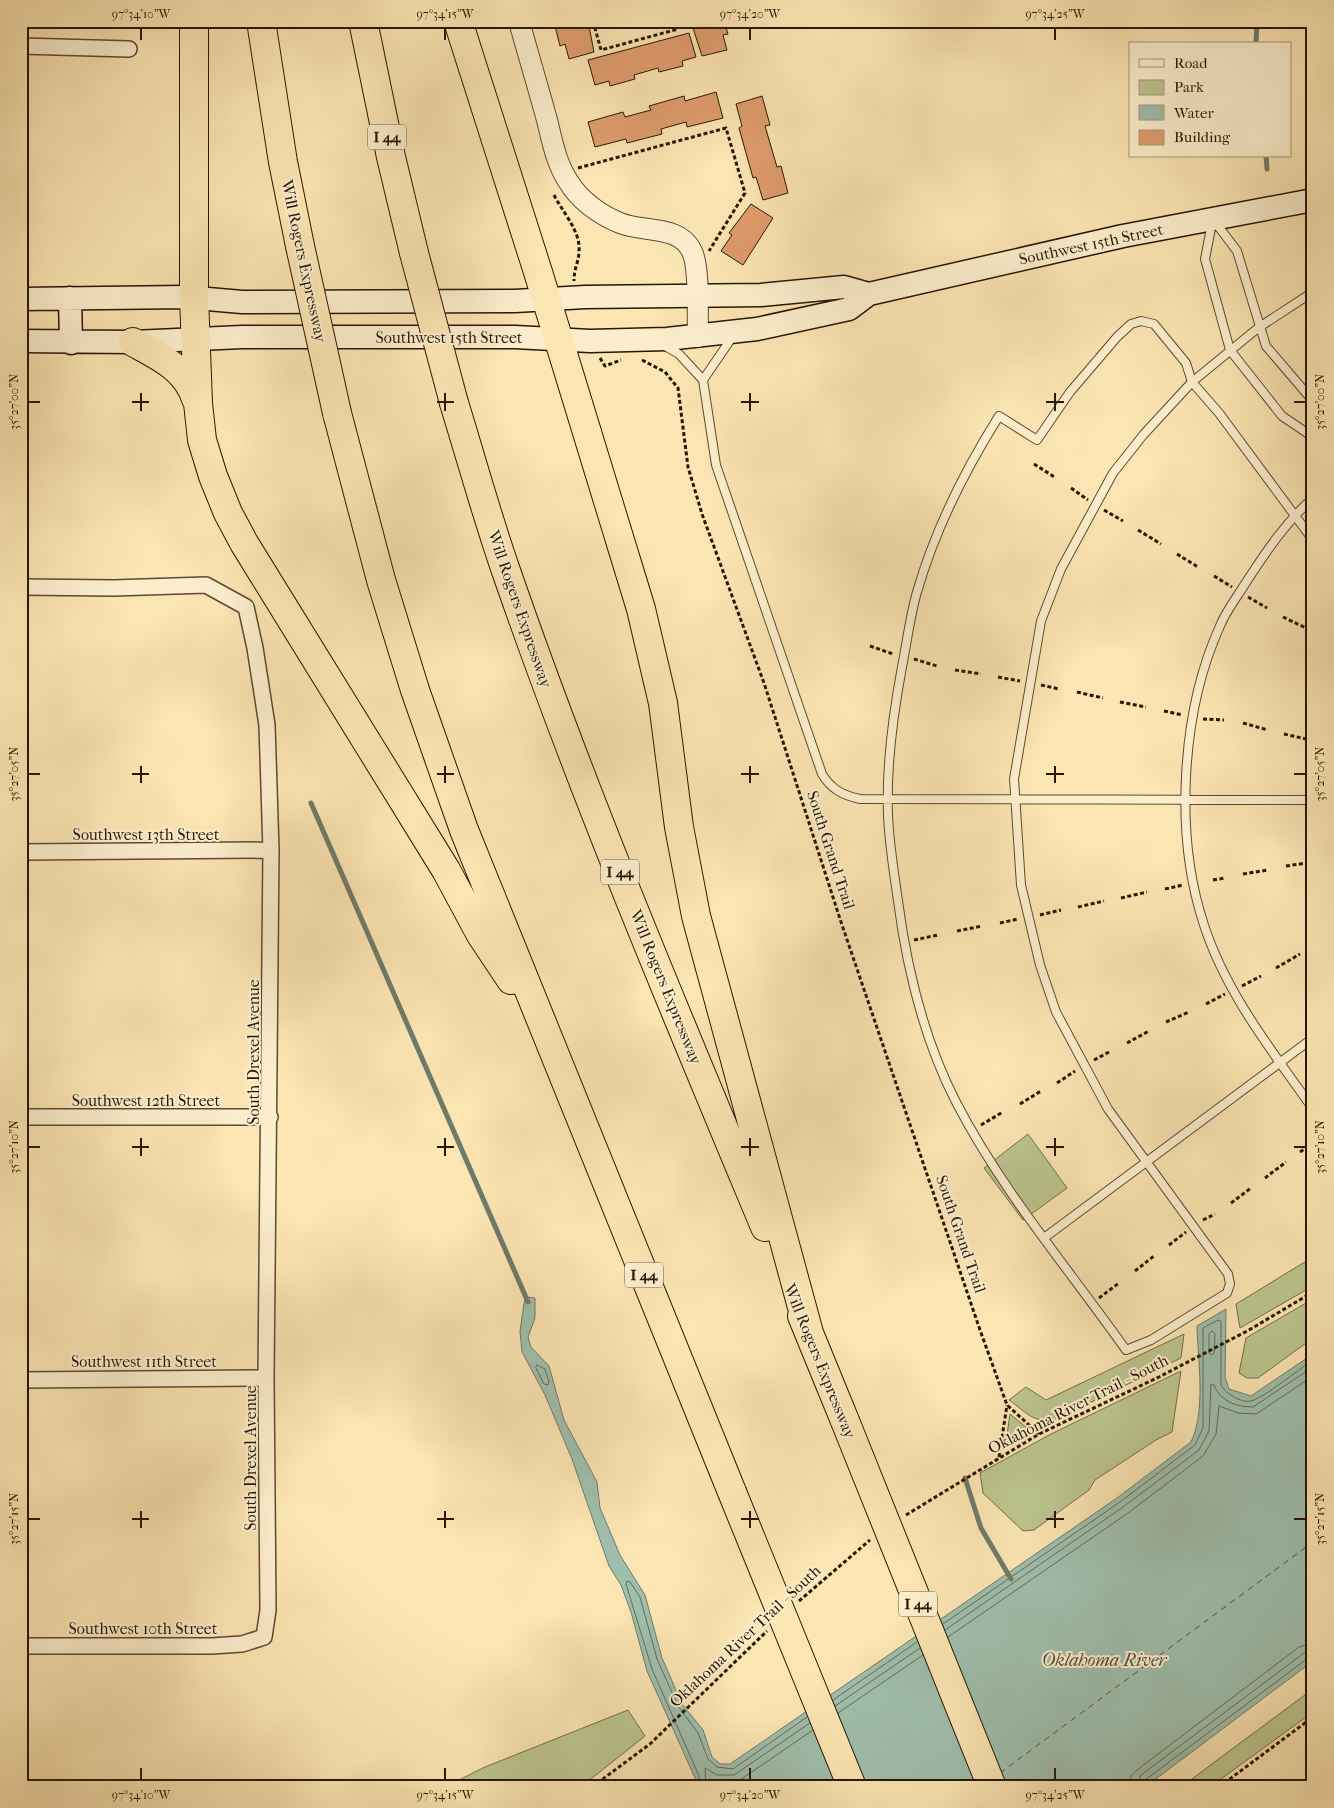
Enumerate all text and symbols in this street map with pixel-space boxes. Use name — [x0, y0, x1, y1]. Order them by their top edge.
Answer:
text: 97°34'10"W — [112, 7, 171, 21]
text: 97°34'15"W — [417, 7, 475, 21]
text: 97°34'20"W — [720, 7, 781, 21]
text: 97°34'25"W — [1026, 7, 1086, 21]
legend — [1129, 42, 1292, 158]
text: Road — [1174, 54, 1208, 72]
text: Park — [1174, 78, 1204, 96]
text: Water — [1173, 104, 1214, 122]
road number: I 44 — [368, 124, 406, 150]
text: Building — [1174, 128, 1231, 146]
street label: Will Rogers Expressway — [277, 177, 331, 344]
street label: Southwest 15th Street — [1017, 219, 1165, 269]
street label: Southwest 15th Street — [375, 328, 523, 347]
text: 35°27'00"N — [7, 374, 21, 430]
text: 35°27'00"N — [1313, 374, 1327, 430]
street label: Will Rogers Expressway — [484, 527, 556, 691]
text: 35°27'05"N — [7, 747, 21, 801]
text: 35°27'05"N — [1313, 747, 1327, 801]
street label: South Grand Trail — [803, 788, 859, 912]
street label: Southwest 13th Street — [73, 825, 220, 844]
road number: I 44 — [601, 860, 639, 884]
street label: Will Rogers Expressway — [626, 906, 706, 1068]
street label: South Drexel Avenue — [244, 979, 263, 1125]
street label: Southwest 12th Street — [72, 1091, 221, 1110]
text: 35°27'10"N — [7, 1120, 21, 1174]
text: 35°27'10"N — [1313, 1120, 1327, 1174]
street label: South Grand Trail — [932, 1173, 990, 1296]
road number: I 44 — [625, 1262, 663, 1288]
street label: Will Rogers Expressway — [780, 1280, 860, 1442]
street label: Oklahoma River Trail - South — [985, 1350, 1171, 1458]
street label: Southwest 11th Street — [71, 1352, 217, 1371]
street label: South Drexel Avenue — [241, 1385, 260, 1531]
text: 35°27'15"N — [7, 1493, 21, 1545]
text: 35°27'15"N — [1313, 1493, 1327, 1545]
street label: Oklahoma River Trail - South — [666, 1561, 824, 1711]
road number: I 44 — [899, 1592, 937, 1616]
street label: Southwest 10th Street — [69, 1619, 218, 1638]
water label: Oklahoma River — [1042, 1650, 1168, 1671]
text: 97°34'10"W — [112, 1788, 171, 1802]
text: 97°34'15"W — [417, 1788, 475, 1802]
text: 97°34'20"W — [720, 1788, 781, 1802]
text: 97°34'25"W — [1026, 1788, 1086, 1802]

